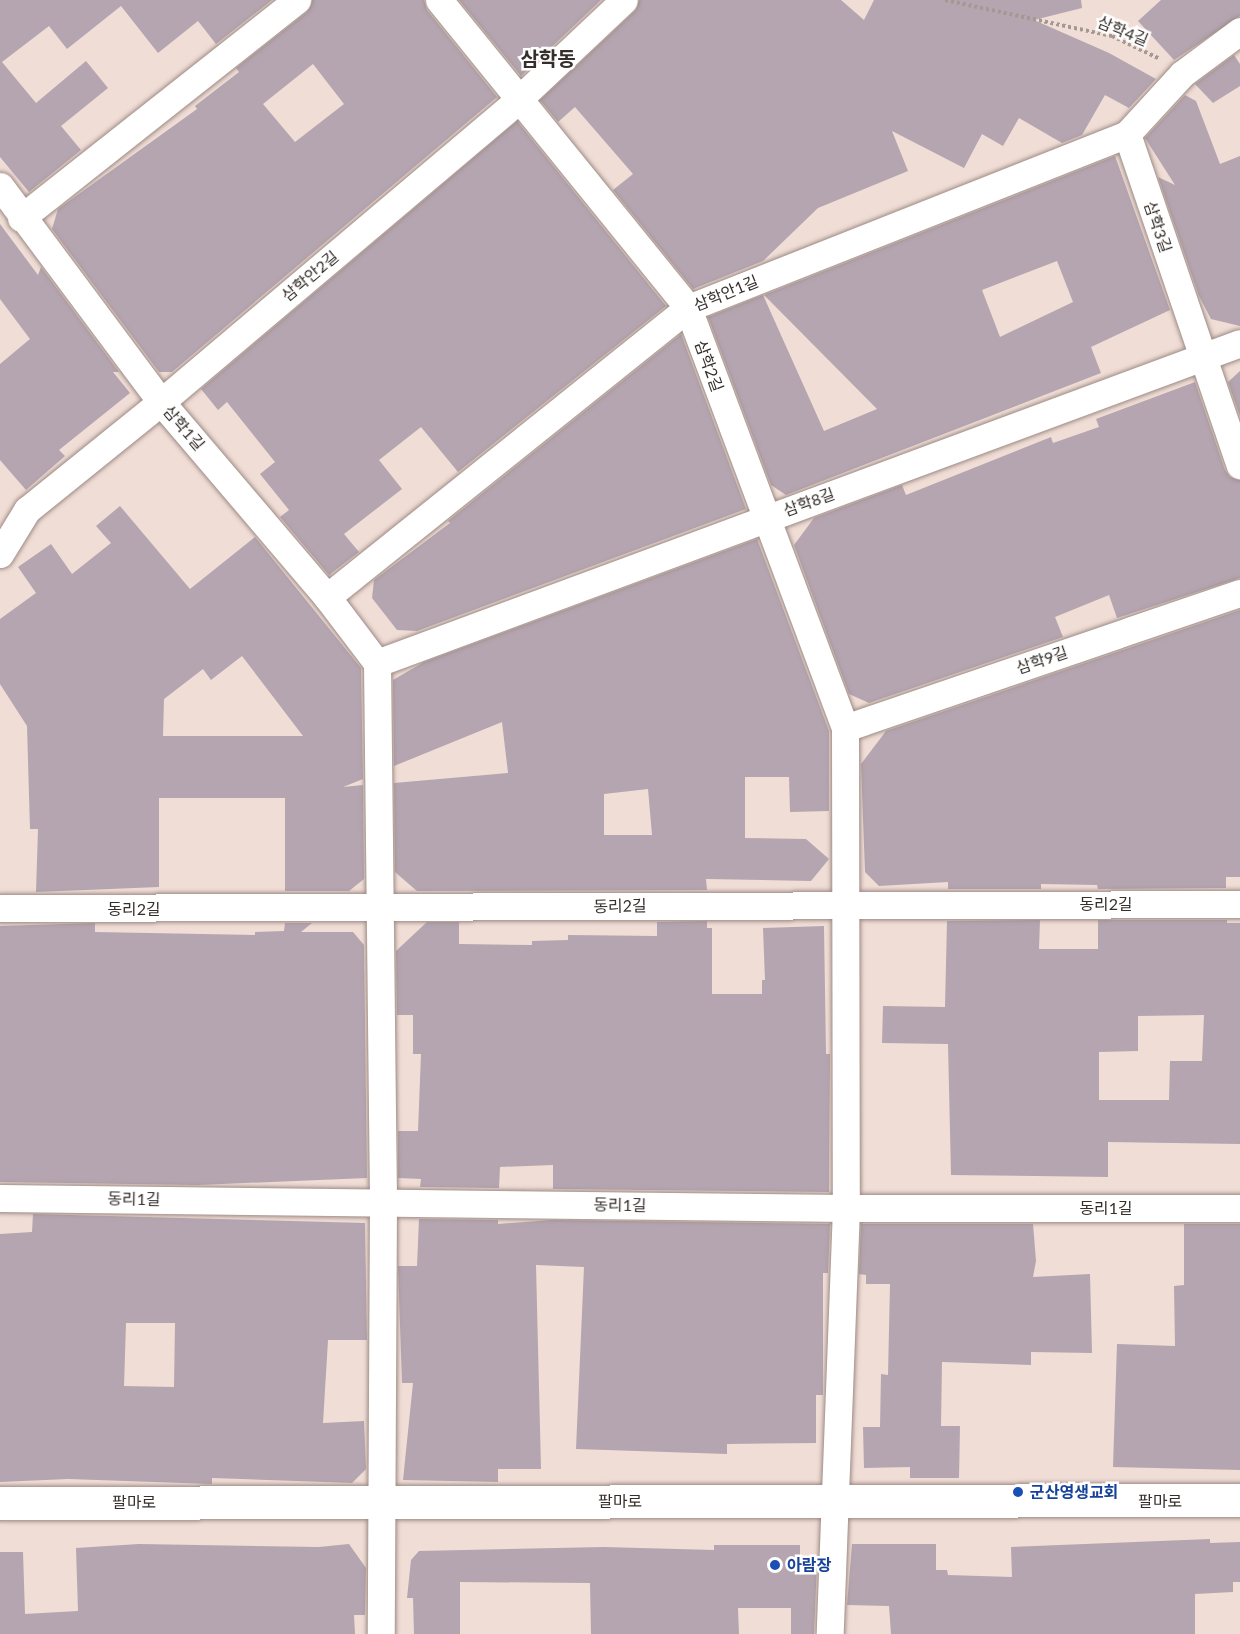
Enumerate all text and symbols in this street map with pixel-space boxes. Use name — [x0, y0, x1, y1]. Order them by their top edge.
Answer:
street label: 삼학4길 — [1095, 12, 1151, 50]
district label: 삼학동 — [520, 46, 576, 70]
street label: 삼학3길 — [1140, 199, 1176, 255]
street label: 삼학안2길 — [278, 247, 342, 305]
street label: 삼학안1길 — [691, 271, 761, 315]
street label: 삼학2길 — [691, 338, 727, 394]
street label: 삼학1길 — [159, 402, 209, 454]
street label: 삼학8길 — [781, 484, 837, 520]
street label: 삼학9길 — [1014, 642, 1070, 678]
street label: 동리2길 — [1079, 894, 1133, 914]
street label: 동리2길 — [593, 896, 647, 916]
street label: 동리2길 — [107, 899, 161, 919]
street label: 동리1길 — [107, 1189, 161, 1209]
street label: 동리1길 — [593, 1195, 647, 1215]
street label: 동리1길 — [1079, 1198, 1133, 1218]
place label: 군산영생교회 — [1030, 1482, 1118, 1502]
marker: 군산영생교회 — [1011, 1485, 1025, 1499]
street label: 팔마로 — [598, 1491, 642, 1511]
street label: 팔마로 — [1138, 1491, 1182, 1511]
street label: 팔마로 — [112, 1492, 156, 1512]
place label: 아람장 — [787, 1555, 831, 1575]
marker: 아람장 — [768, 1558, 782, 1572]

